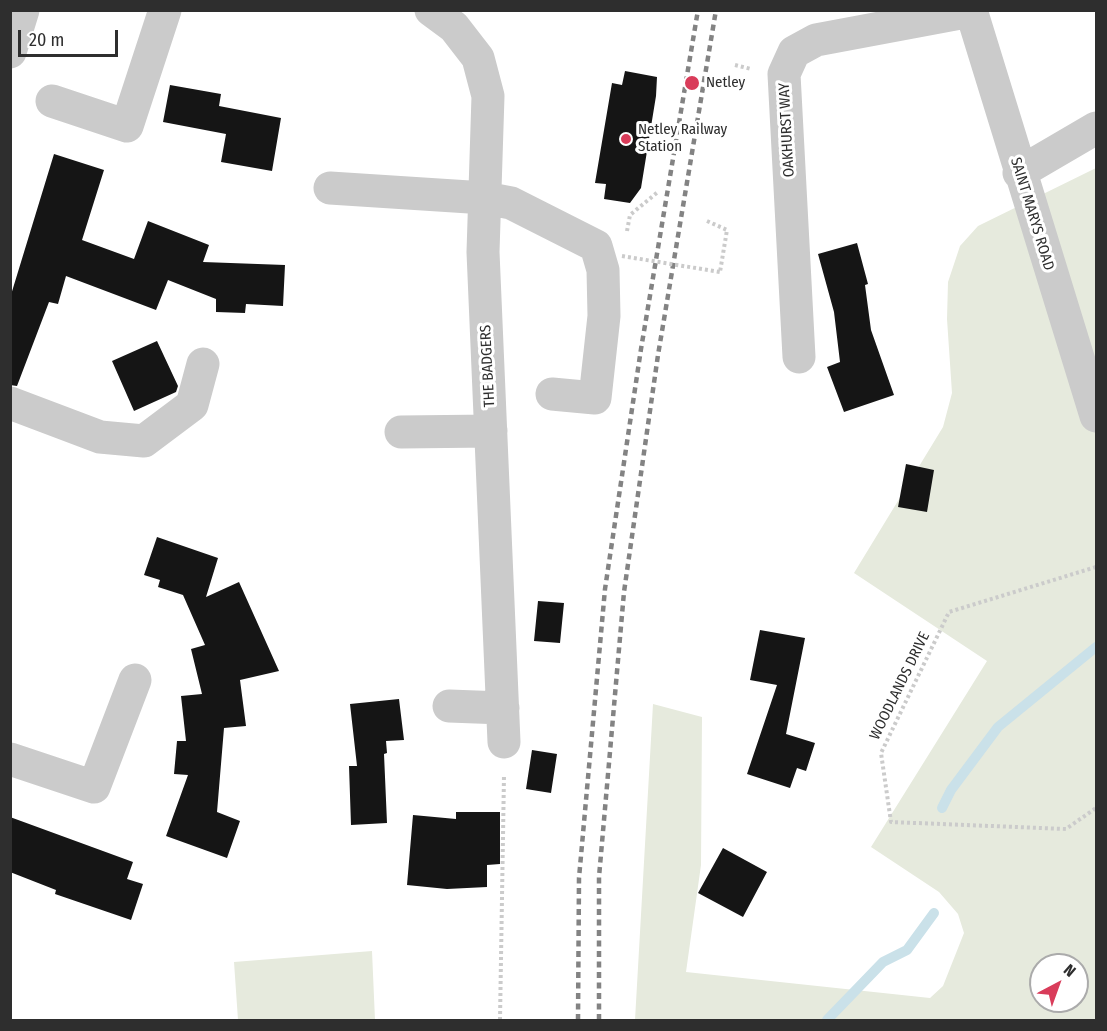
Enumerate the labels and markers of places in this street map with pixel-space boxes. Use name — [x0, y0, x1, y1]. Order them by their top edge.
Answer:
marker: Netley — [683, 74, 701, 92]
place label: Netley — [706, 74, 745, 92]
place label: Netley Railway Station — [638, 121, 727, 156]
marker: Netley Railway Station — [619, 132, 633, 146]

